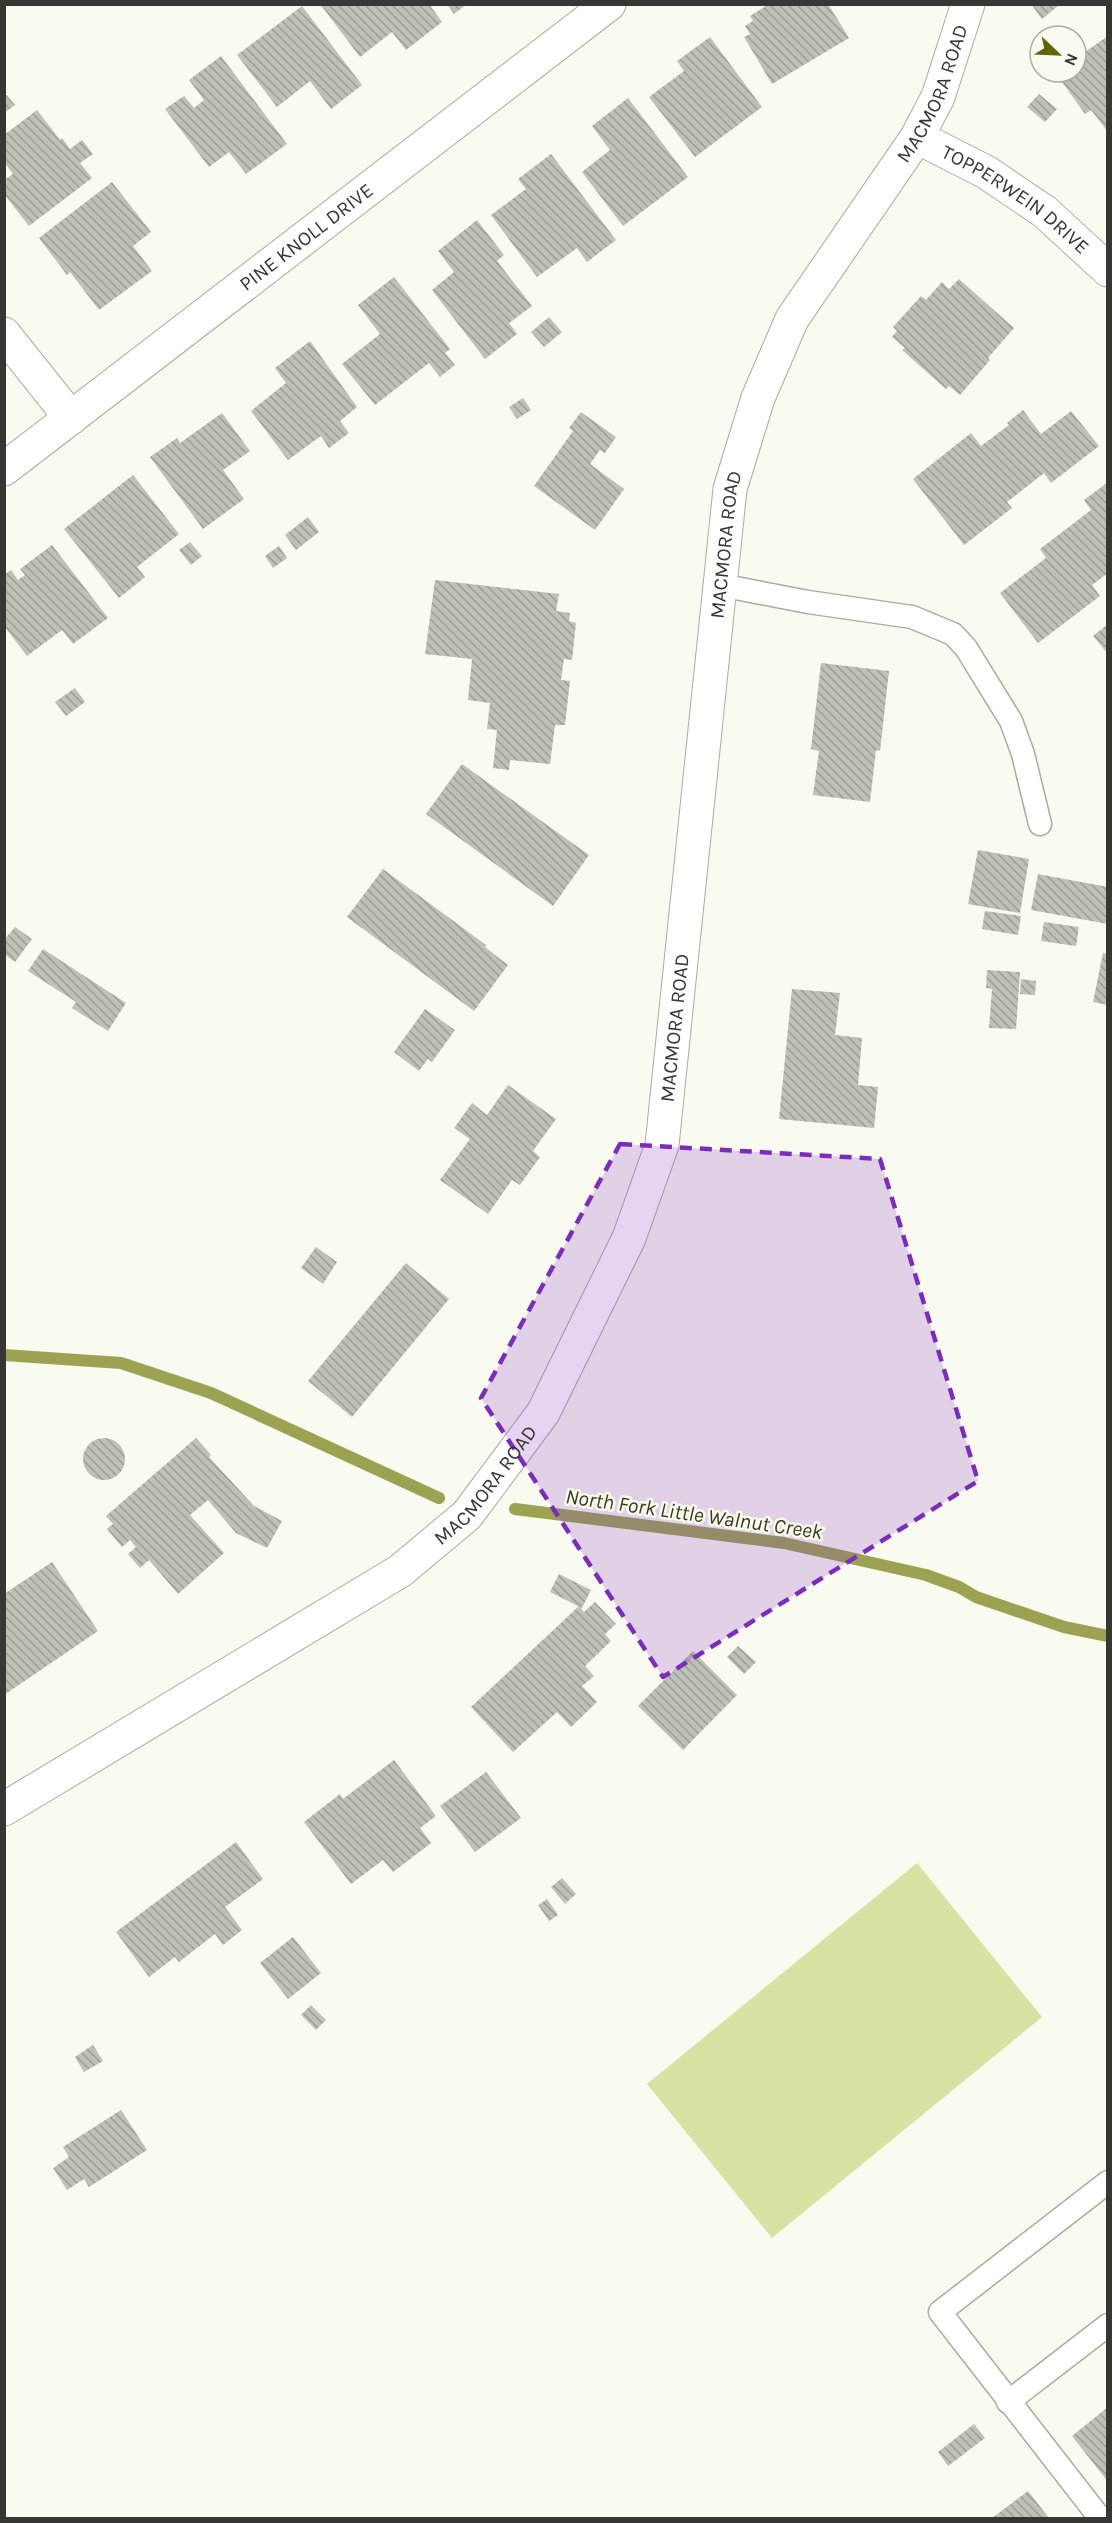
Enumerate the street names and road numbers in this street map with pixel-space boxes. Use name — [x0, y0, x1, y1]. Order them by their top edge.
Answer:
street label: MACMORA ROAD — [892, 22, 973, 167]
street label: TOPPERWEIN DRIVE — [938, 140, 1094, 259]
street label: PINE KNOLL DRIVE — [235, 179, 378, 296]
street label: MACMORA ROAD — [706, 468, 747, 620]
street label: MACMORA ROAD — [656, 953, 694, 1103]
street label: MACMORA ROAD — [429, 1421, 542, 1550]

